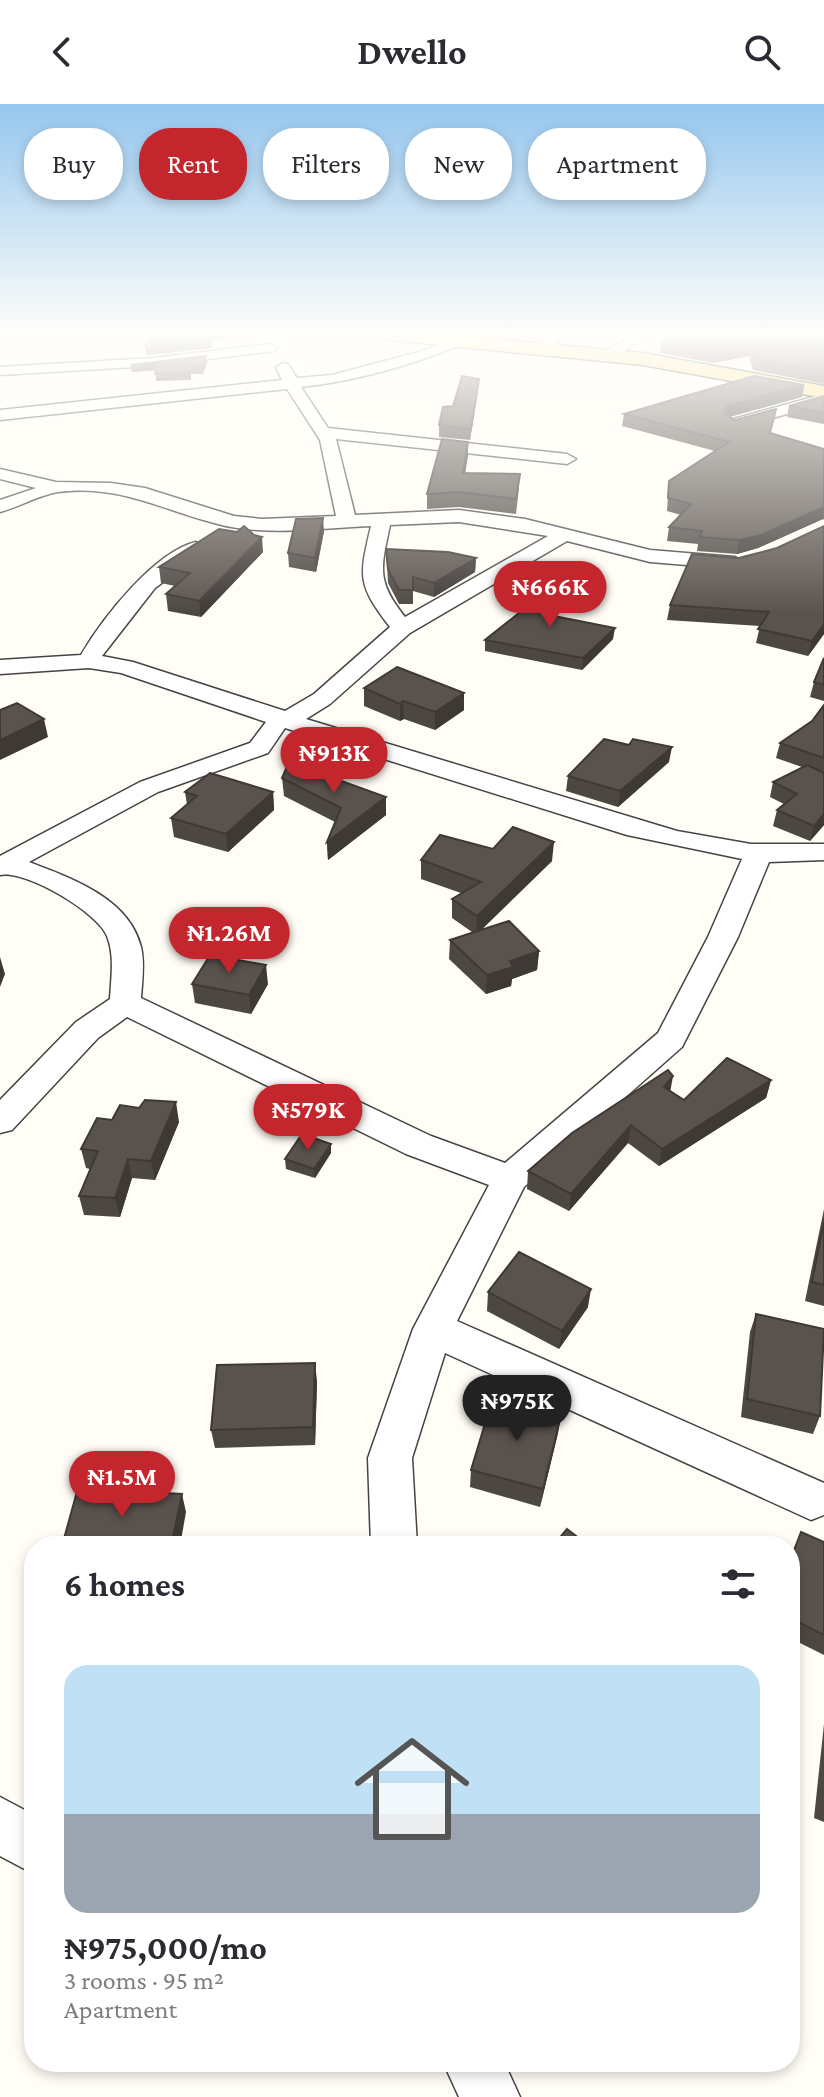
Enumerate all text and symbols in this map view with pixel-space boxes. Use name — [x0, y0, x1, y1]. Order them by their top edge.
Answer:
icon: back — [40, 30, 84, 74]
icon: search — [740, 30, 784, 74]
text: Dwello — [357, 32, 467, 72]
chip: Buy — [24, 128, 123, 200]
chip: Rent — [139, 128, 247, 200]
chip: Filters — [263, 128, 389, 200]
chip: New — [405, 128, 512, 200]
chip: Apartment — [528, 128, 706, 200]
pin: ₦666K — [494, 561, 606, 629]
text: ₦666K — [512, 572, 588, 601]
pin: ₦913K — [278, 727, 390, 795]
text: ₦913K — [299, 738, 369, 767]
pin: ₦1.26M — [164, 907, 294, 975]
text: ₦1.26M — [187, 918, 271, 947]
pin: ₦579K — [252, 1084, 364, 1152]
text: ₦579K — [271, 1095, 345, 1124]
pin: ₦975K — [461, 1375, 573, 1443]
text: ₦975K — [481, 1386, 553, 1415]
pin: ₦1.5M — [66, 1451, 178, 1519]
text: ₦1.5M — [87, 1462, 157, 1491]
icon: filters — [716, 1562, 760, 1606]
text: 6 homes — [64, 1566, 185, 1603]
icon: home — [340, 1717, 484, 1861]
text: ₦975,000/mo — [64, 1929, 267, 1966]
text: 3 rooms · 95 m² — [64, 1966, 224, 1995]
text: Apartment — [64, 1995, 177, 2024]

